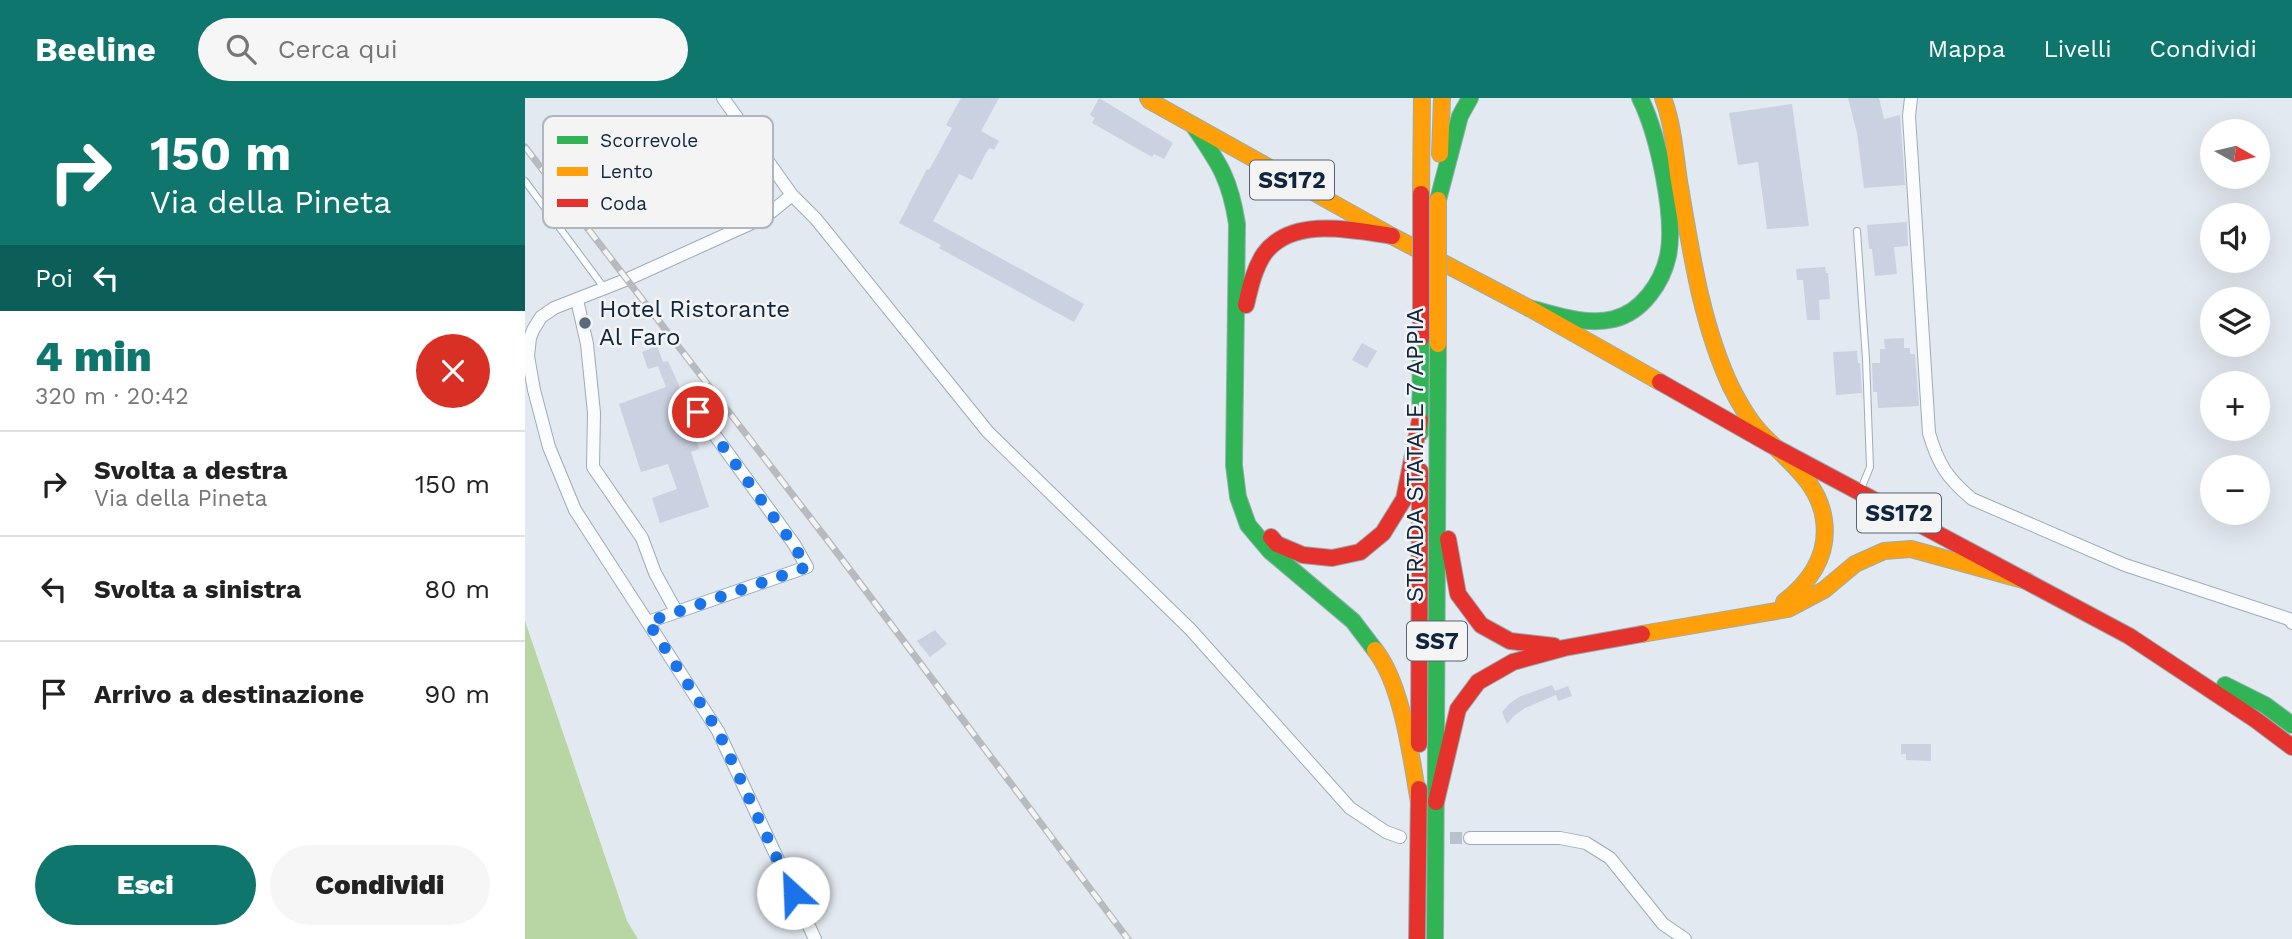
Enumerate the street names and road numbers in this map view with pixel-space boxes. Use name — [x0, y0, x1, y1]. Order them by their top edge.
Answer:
road number: SS172 — [1250, 160, 1334, 200]
street label: STRADA STATALE 7 APPIA — [1401, 308, 1429, 602]
road number: SS172 — [1857, 494, 1941, 532]
road number: SS7 — [1407, 622, 1467, 660]

